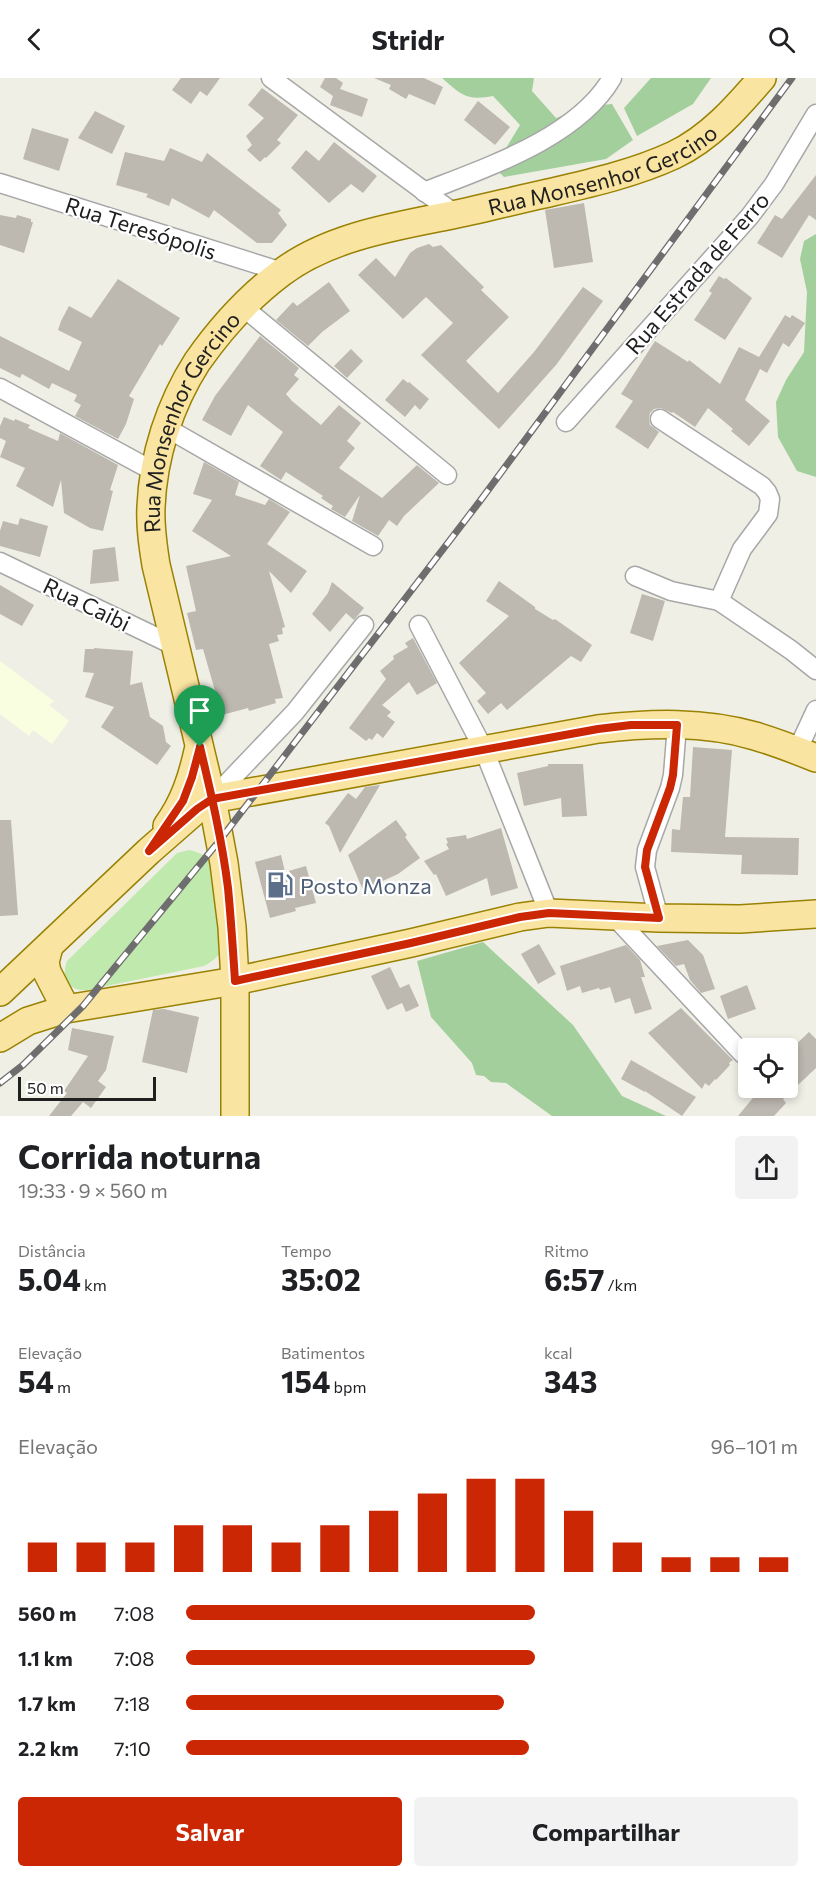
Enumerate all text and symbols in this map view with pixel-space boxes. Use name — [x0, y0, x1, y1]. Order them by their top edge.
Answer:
icon: back — [18, 23, 51, 56]
text: Stridr — [372, 23, 444, 56]
icon: search — [765, 23, 798, 56]
street label: Rua Monsenhor Gercino — [485, 118, 722, 220]
street label: Rua Estrada de Ferro — [619, 187, 775, 359]
street label: Rua Teresópolis — [62, 191, 220, 265]
street label: Rua Monsenhor Gercino — [137, 305, 245, 534]
street label: Rua Caibi — [39, 571, 135, 637]
pin — [174, 685, 225, 747]
icon: arrive — [183, 694, 216, 727]
fuel station icon: Posto Monza — [265, 870, 295, 900]
place label: Posto Monza — [300, 872, 432, 899]
map controls — [738, 1038, 798, 1098]
button: locate — [738, 1038, 798, 1098]
scale bar — [18, 1074, 156, 1102]
text: 50 m — [27, 1078, 64, 1097]
text: Corrida noturna — [18, 1135, 261, 1176]
button: share — [735, 1136, 798, 1199]
text: 19:33 · 9 × 560 m — [18, 1178, 168, 1202]
text: Distância — [18, 1241, 86, 1260]
text: Tempo — [281, 1241, 331, 1260]
text: Ritmo — [544, 1241, 589, 1260]
text: 5.04 — [18, 1260, 81, 1297]
text: 35:02 — [281, 1260, 361, 1297]
text: 6:57 — [544, 1260, 604, 1297]
text: km — [81, 1275, 107, 1294]
text: /km — [604, 1275, 637, 1294]
text: Elevação — [18, 1343, 82, 1362]
text: Batimentos — [281, 1343, 365, 1362]
text: kcal — [544, 1343, 573, 1362]
text: 54 — [18, 1362, 54, 1399]
text: 154 — [281, 1362, 330, 1399]
text: 343 — [544, 1362, 597, 1399]
text: m — [54, 1377, 71, 1396]
text: bpm — [330, 1377, 366, 1396]
text: Elevação — [18, 1434, 98, 1458]
text: 96–101 m — [711, 1434, 798, 1458]
text: 560 m — [18, 1601, 77, 1625]
text: 7:08 — [114, 1601, 154, 1625]
text: 1.1 km — [18, 1646, 73, 1670]
text: 7:08 — [114, 1646, 154, 1670]
text: 1.7 km — [18, 1691, 76, 1715]
text: 7:18 — [114, 1691, 150, 1715]
text: 2.2 km — [18, 1736, 79, 1760]
text: 7:10 — [114, 1736, 151, 1760]
button: Salvar — [18, 1797, 402, 1866]
button: Compartilhar — [414, 1797, 798, 1866]

